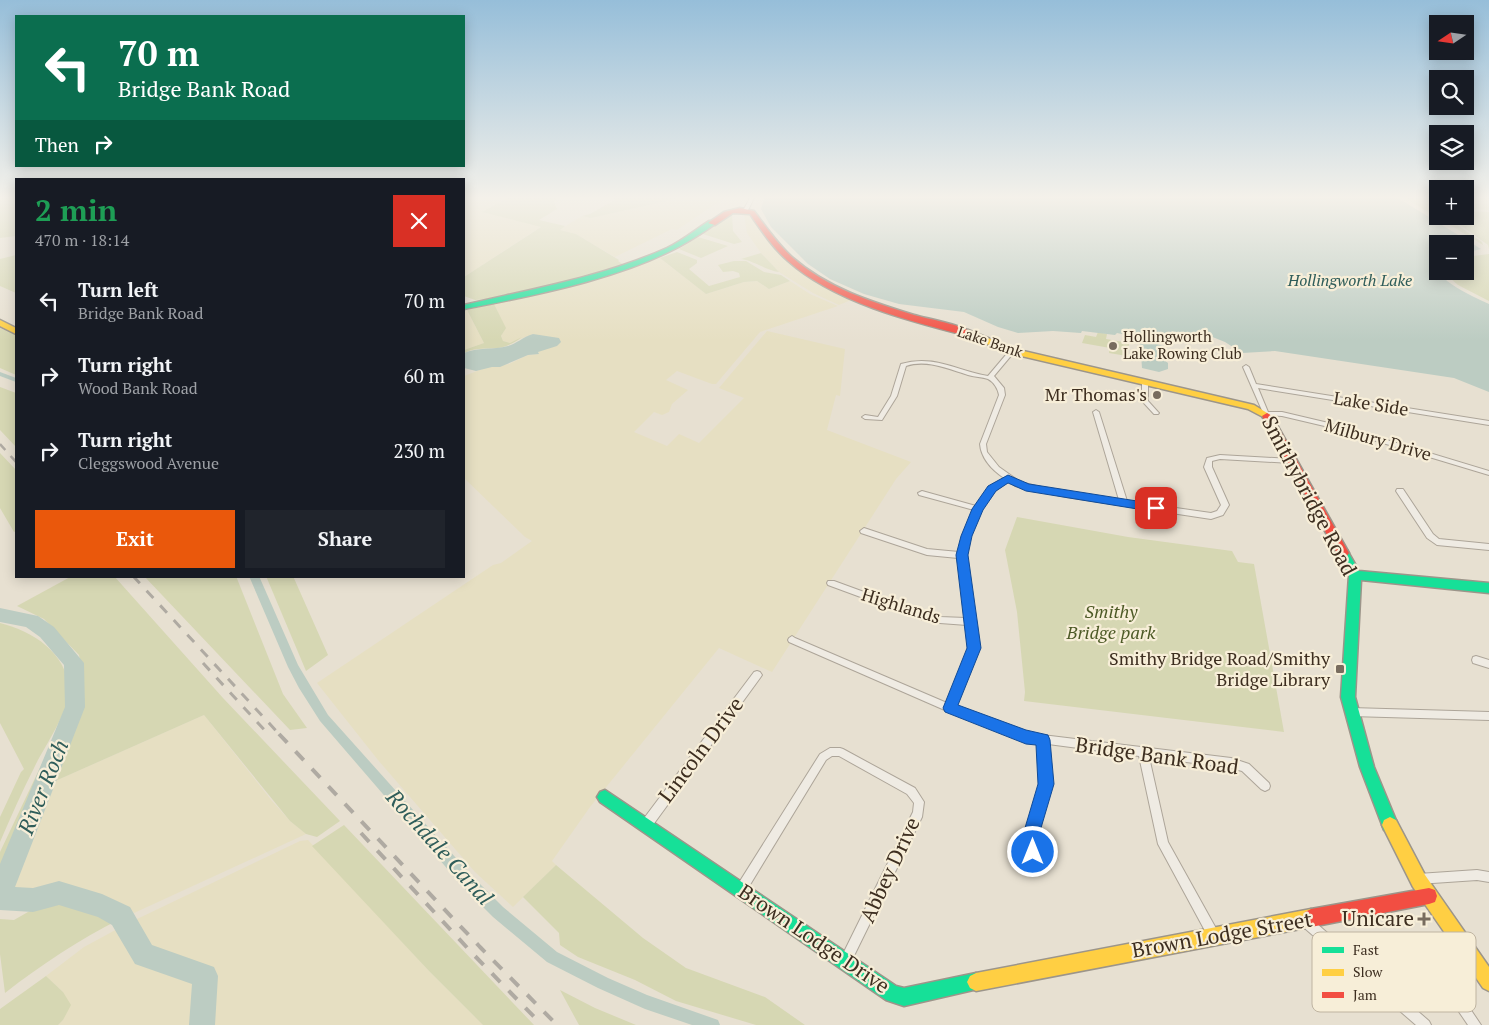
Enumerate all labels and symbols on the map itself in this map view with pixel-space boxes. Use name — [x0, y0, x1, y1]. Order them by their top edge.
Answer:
north arrow — [1429, 15, 1474, 60]
water label: Hollingworth Lake — [1287, 269, 1412, 291]
street label: Lake Bank — [955, 321, 1026, 362]
place label: Hollingworth Lake Rowing Club — [1123, 326, 1242, 363]
marker: Hollingworth Lake Rowing Club — [1107, 340, 1119, 352]
place label: Mr Thomas's — [1045, 382, 1147, 406]
street label: Lake Side — [1332, 385, 1410, 421]
marker: Mr Thomas's — [1151, 389, 1163, 401]
street label: Smithybridge Road — [1256, 411, 1364, 581]
street label: Milbury Drive — [1322, 412, 1435, 466]
pin — [1135, 487, 1177, 529]
street label: Highlands — [859, 582, 944, 628]
park label: Smithy Bridge park — [1066, 599, 1156, 644]
place label: Smithy Bridge Road/Smithy Bridge Library — [1109, 646, 1331, 691]
marker: Smithy Bridge Road/Smithy Bridge Library — [1334, 663, 1346, 675]
street label: Lincoln Drive — [651, 691, 749, 808]
street label: Bridge Bank Road — [1074, 730, 1241, 780]
water label: River Roch — [10, 735, 75, 839]
water label: Rochdale Canal — [380, 782, 500, 911]
street label: Abbey Drive — [852, 812, 926, 927]
position arrow — [1006, 825, 1058, 877]
street label: Brown Lodge Drive — [733, 877, 896, 999]
street label: Brown Lodge Street — [1129, 904, 1314, 964]
place label: Unicare — [1342, 904, 1414, 932]
marker: Unicare — [1418, 913, 1430, 925]
legend — [1312, 932, 1476, 1012]
text: Fast — [1353, 940, 1380, 959]
text: Slow — [1353, 962, 1383, 981]
text: Jam — [1353, 985, 1377, 1004]

